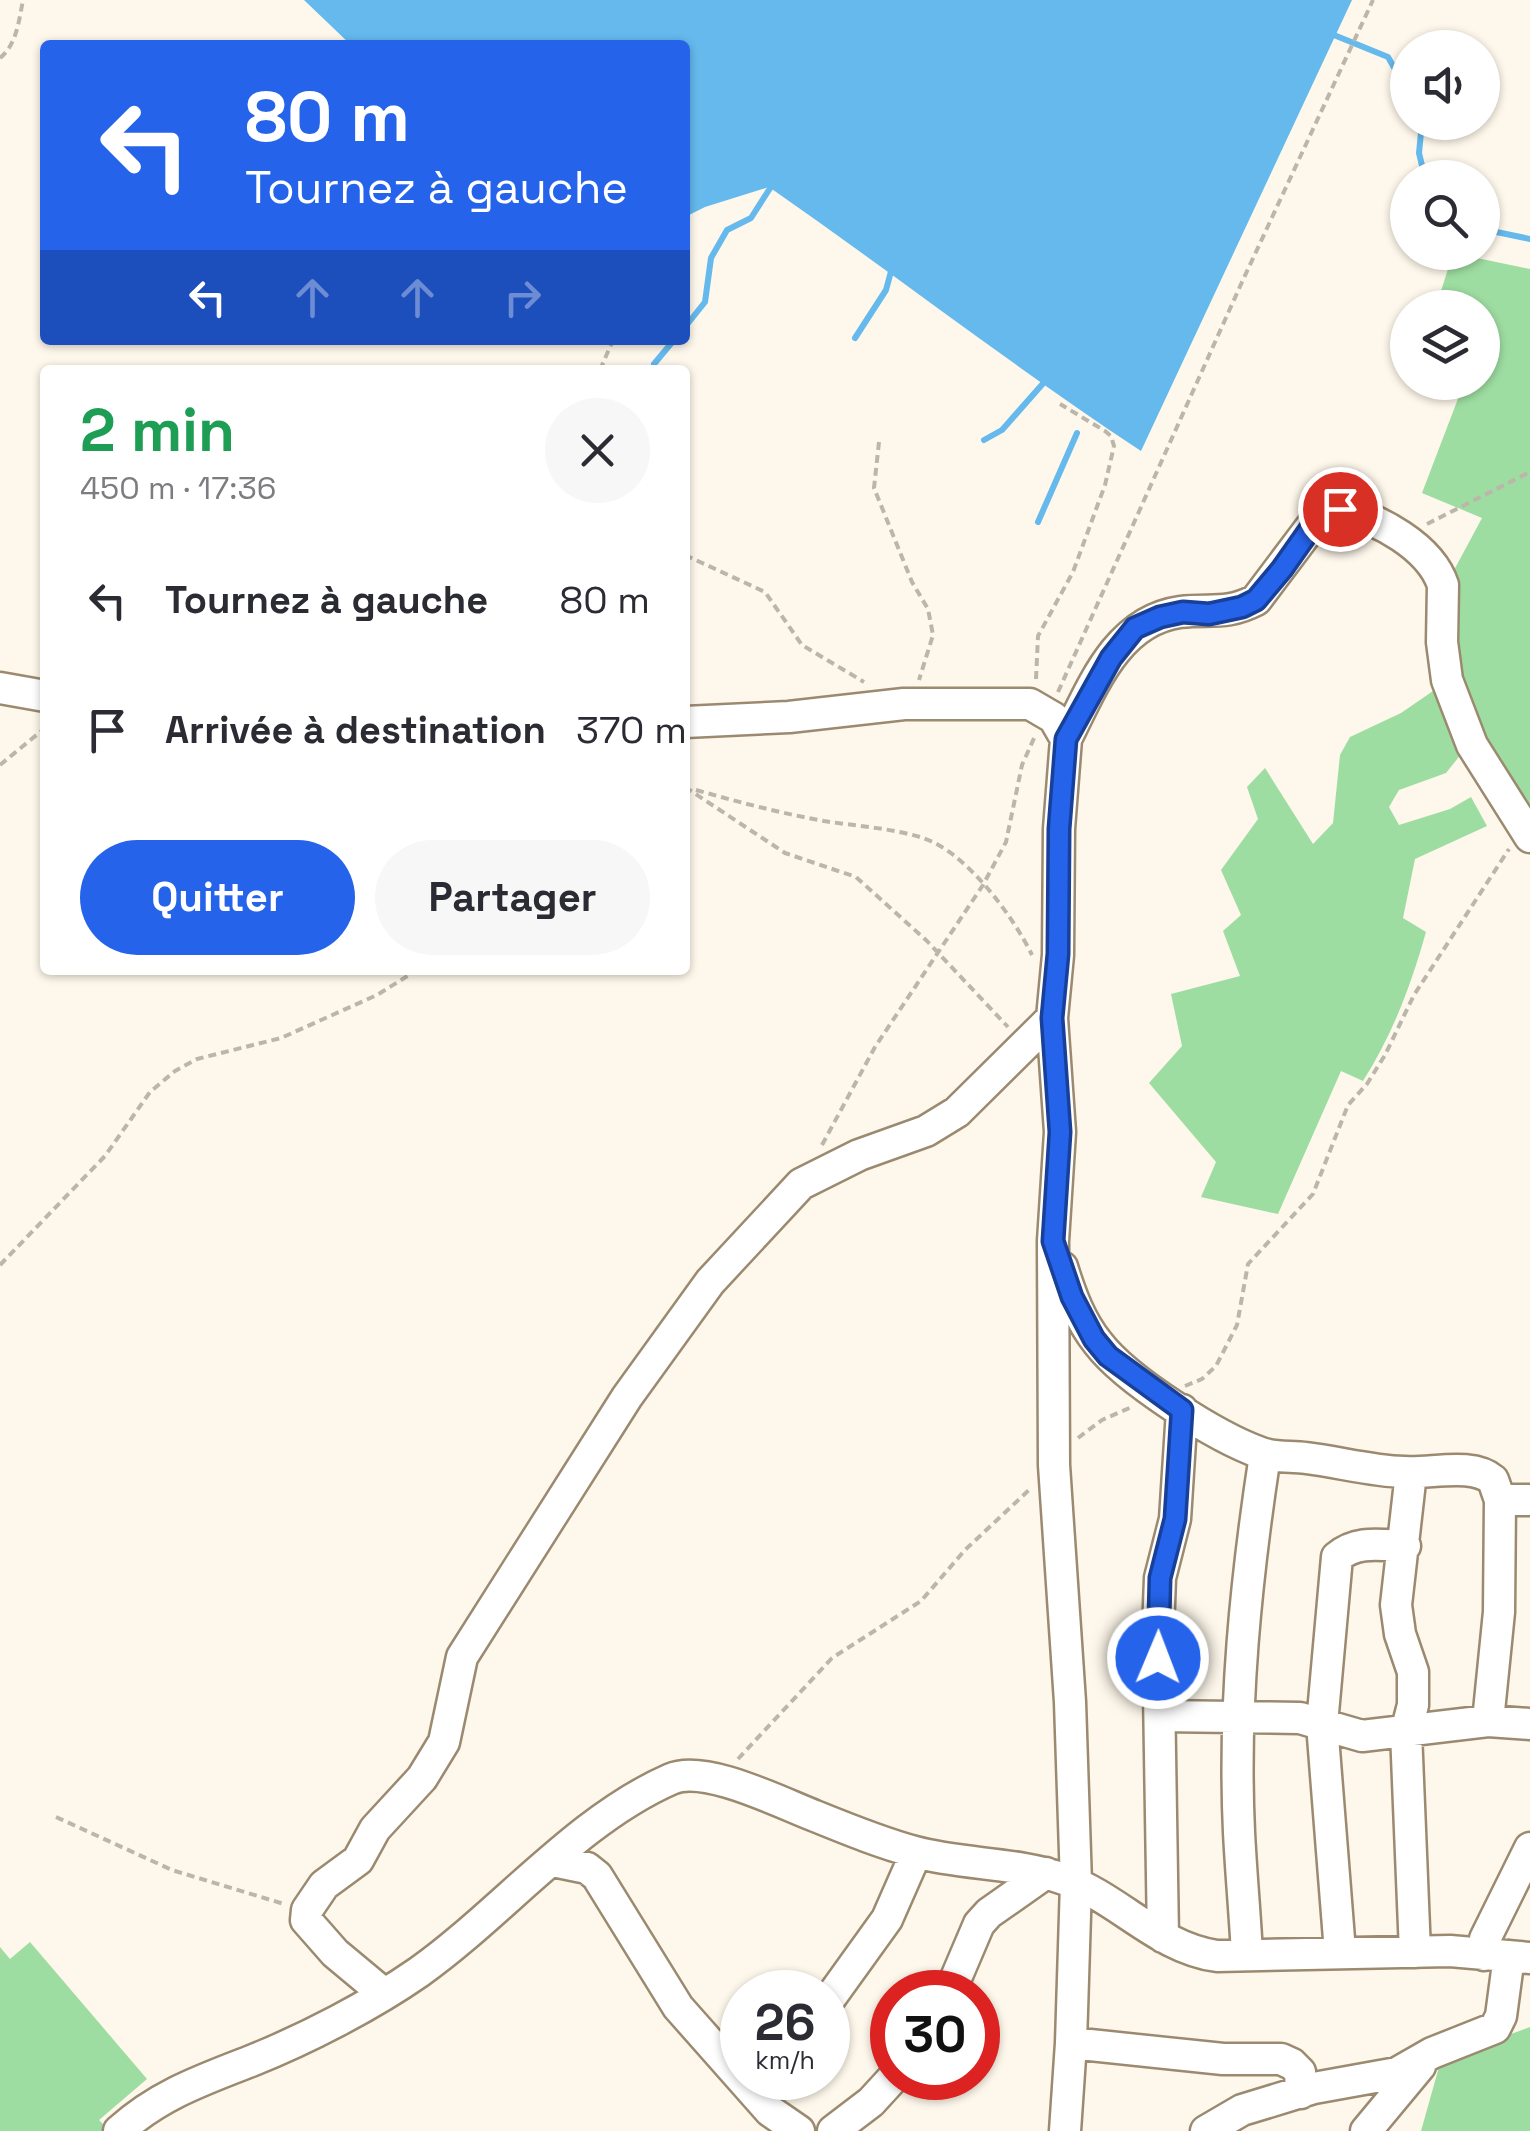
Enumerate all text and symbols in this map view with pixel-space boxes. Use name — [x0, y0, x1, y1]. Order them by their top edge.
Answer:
map controls — [1390, 30, 1500, 400]
button: sound — [1390, 30, 1500, 140]
text: 80 m — [245, 72, 410, 161]
icon: left — [80, 80, 210, 210]
text: Tournez à gauche — [245, 159, 628, 216]
button: search — [1390, 160, 1500, 270]
icon: left — [180, 270, 235, 325]
icon: ahead — [285, 270, 340, 325]
icon: ahead — [390, 270, 445, 325]
icon: right — [495, 270, 550, 325]
button: layers — [1390, 290, 1500, 400]
text: 2 min — [80, 392, 235, 469]
button: close — [545, 398, 650, 503]
pin — [1298, 467, 1383, 552]
text: 450 m · 17:36 — [80, 468, 276, 508]
icon: arrive — [1313, 482, 1368, 537]
icon: left — [80, 573, 135, 628]
text: Tournez à gauche — [165, 576, 488, 624]
text: 80 m — [560, 576, 650, 624]
icon: arrive — [80, 703, 135, 758]
text: Arrivée à destination — [165, 706, 546, 754]
text: 370 m — [576, 706, 687, 754]
button: Quitter — [80, 840, 355, 955]
button: Partager — [375, 840, 650, 955]
position arrow — [1106, 1606, 1210, 1710]
speed limit sign: 30 — [870, 1970, 1000, 2100]
text: 26 — [755, 1991, 815, 2055]
text: km/h — [755, 2044, 815, 2076]

